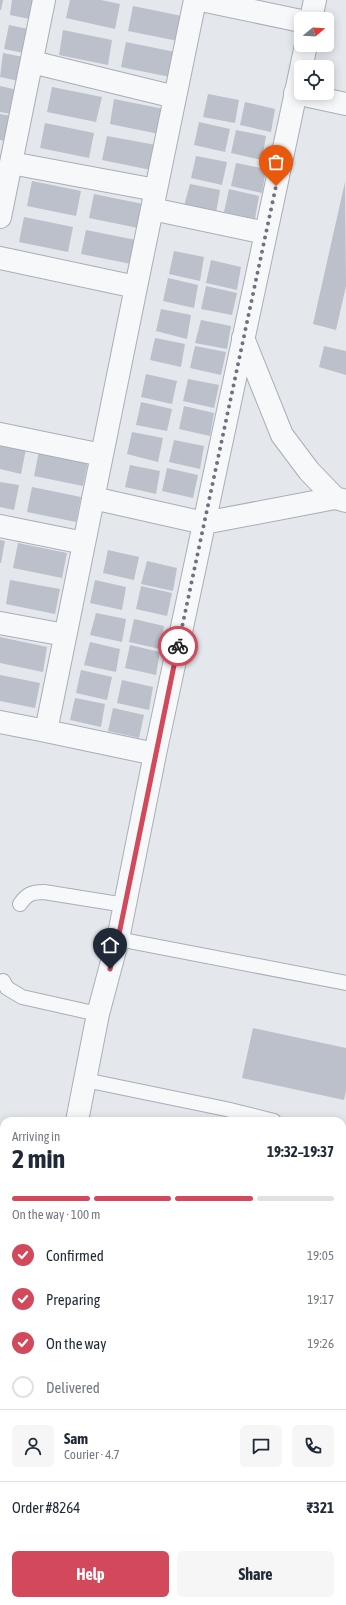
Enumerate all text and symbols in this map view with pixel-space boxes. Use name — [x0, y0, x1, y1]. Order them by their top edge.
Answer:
north arrow — [294, 12, 334, 52]
map controls — [294, 12, 334, 100]
button: locate — [294, 60, 334, 100]
pin — [259, 145, 293, 186]
icon: bag — [265, 151, 287, 173]
courier — [158, 626, 198, 666]
icon: bike — [167, 635, 189, 657]
pin — [93, 928, 127, 969]
icon: home — [99, 934, 121, 956]
text: Arriving in — [12, 1129, 60, 1144]
text: 19:32–19:37 — [267, 1143, 334, 1160]
text: 2 min — [12, 1144, 65, 1174]
text: On the way · 100 m — [12, 1207, 100, 1222]
icon: check — [12, 1244, 34, 1266]
text: Confirmed — [46, 1247, 104, 1264]
text: 19:05 — [307, 1248, 334, 1263]
icon: check — [12, 1288, 34, 1310]
text: Preparing — [46, 1291, 100, 1308]
text: 19:17 — [307, 1292, 334, 1307]
icon: check — [12, 1332, 34, 1354]
text: On the way — [46, 1335, 107, 1352]
text: 19:26 — [307, 1336, 334, 1351]
text: Delivered — [46, 1379, 100, 1396]
button: person — [12, 1425, 54, 1467]
button: chat — [240, 1425, 282, 1467]
button: phone — [292, 1425, 334, 1467]
text: Sam — [64, 1430, 88, 1447]
text: Courier · 4.7 — [64, 1447, 120, 1462]
text: Order #8264 — [12, 1499, 80, 1516]
text: ₹321 — [306, 1499, 334, 1516]
button: Help — [12, 1551, 169, 1597]
button: Share — [177, 1551, 334, 1597]

